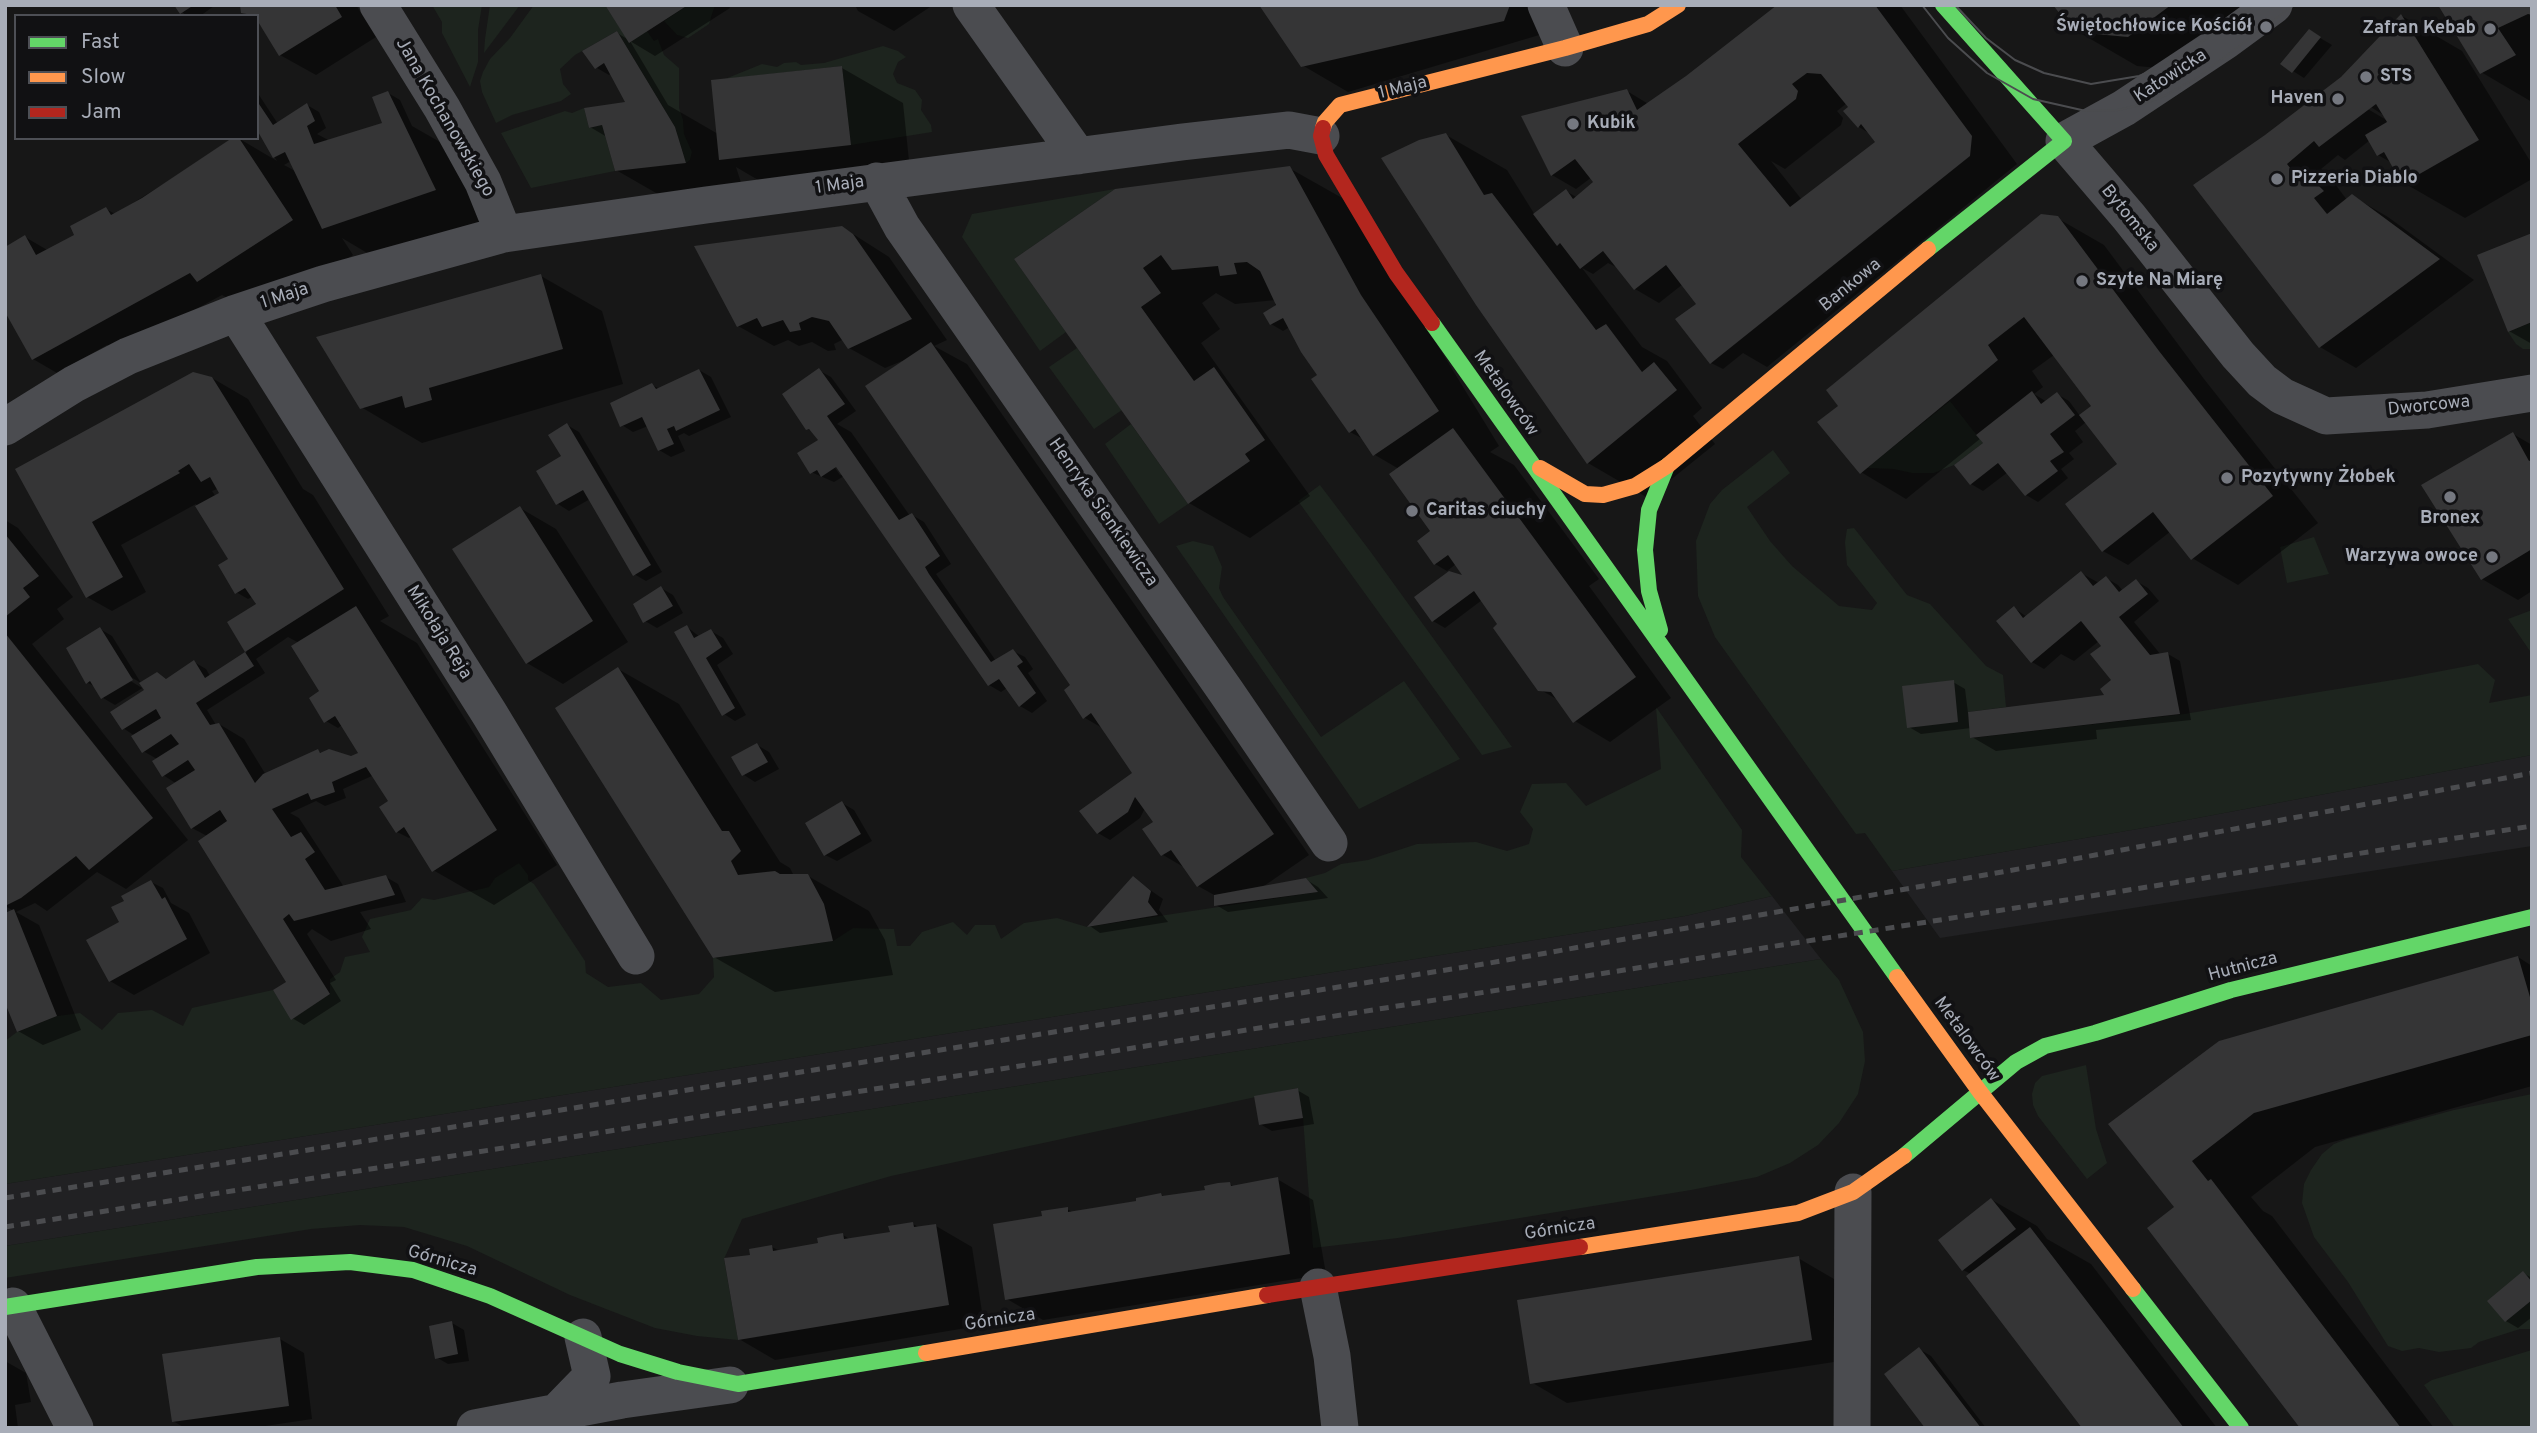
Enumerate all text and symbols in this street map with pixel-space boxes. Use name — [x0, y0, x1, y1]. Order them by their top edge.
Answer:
legend — [14, 14, 259, 140]
place label: Świętochłowice Kościół — [2056, 16, 2252, 38]
place label: Zafran Kebab — [2362, 18, 2476, 40]
marker: Świętochłowice Kościół — [2258, 19, 2274, 35]
marker: Zafran Kebab — [2482, 21, 2498, 37]
text: Fast — [81, 29, 120, 56]
street label: Jana Kochanowskiego — [390, 35, 498, 201]
street label: Katowicka — [2131, 46, 2211, 108]
text: Slow — [81, 64, 126, 91]
place label: STS — [2380, 66, 2412, 88]
marker: STS — [2358, 69, 2374, 85]
street label: 1 Maja — [1377, 73, 1429, 105]
place label: Haven — [2271, 88, 2324, 110]
marker: Haven — [2330, 91, 2346, 107]
text: Jam — [81, 99, 122, 126]
place label: Kubik — [1587, 113, 1636, 135]
marker: Kubik — [1565, 116, 1581, 132]
place label: Pizzeria Diablo — [2291, 168, 2418, 190]
marker: Pizzeria Diablo — [2269, 171, 2285, 187]
street label: 1 Maja — [814, 172, 866, 200]
street label: Bytomska — [2095, 181, 2163, 257]
street label: Bankowa — [1816, 255, 1886, 317]
place label: Szyte Na Miarę — [2096, 270, 2223, 292]
marker: Szyte Na Miarę — [2074, 273, 2090, 289]
street label: 1 Maja — [258, 279, 312, 315]
street label: Metalowców — [1468, 347, 1542, 441]
street label: Dworcowa — [2387, 392, 2471, 422]
street label: Henryka Sienkiewicza — [1043, 435, 1161, 591]
place label: Pozytywny Żłobek — [2241, 467, 2396, 489]
marker: Pozytywny Żłobek — [2219, 470, 2235, 486]
marker: Bronex — [2442, 489, 2458, 505]
place label: Caritas ciuchy — [1426, 500, 1546, 522]
marker: Caritas ciuchy — [1404, 503, 1420, 519]
place label: Bronex — [2420, 508, 2480, 530]
place label: Warzywa owoce — [2345, 546, 2478, 568]
marker: Warzywa owoce — [2484, 549, 2500, 565]
street label: Mikołaja Reja — [401, 582, 475, 684]
street label: Hutnicza — [2206, 948, 2280, 988]
street label: Metalowców — [1928, 993, 2004, 1087]
street label: Górnicza — [1523, 1214, 1597, 1246]
street label: Górnicza — [405, 1242, 479, 1282]
street label: Górnicza — [963, 1305, 1037, 1337]

